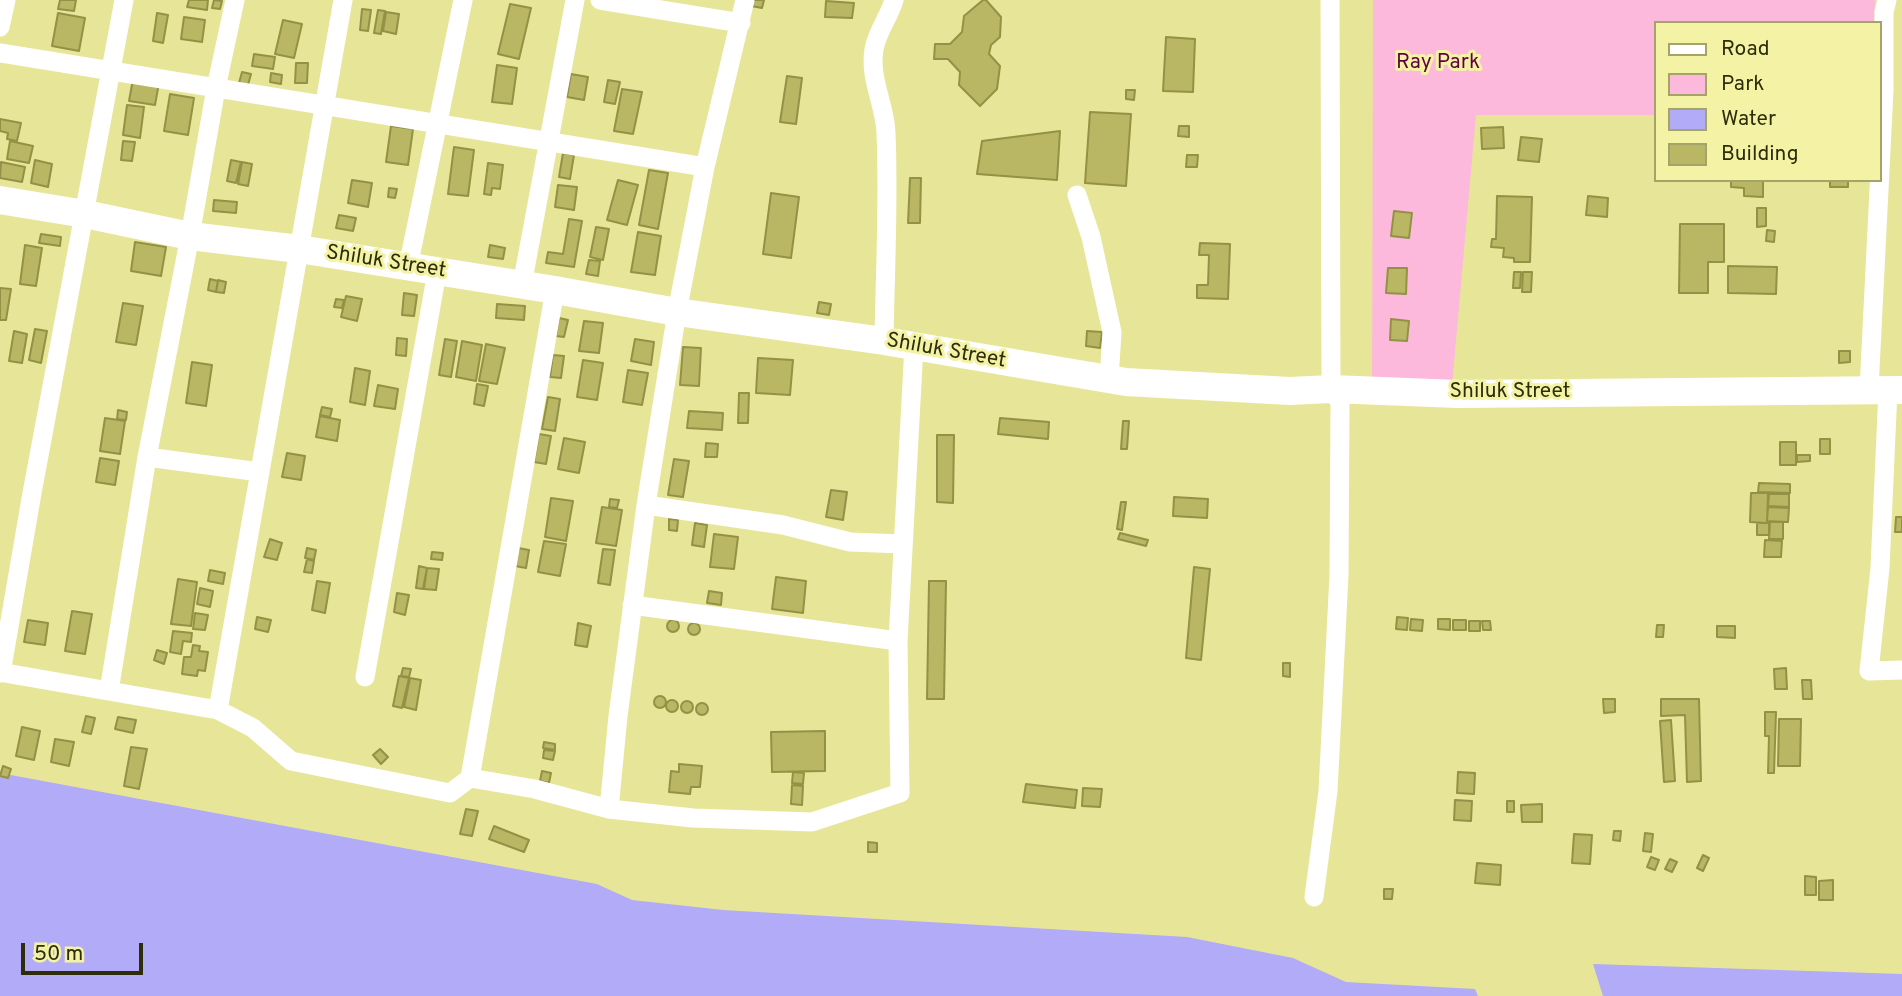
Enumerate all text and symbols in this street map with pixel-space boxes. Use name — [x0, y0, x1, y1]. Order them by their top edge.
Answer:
legend — [1654, 21, 1881, 182]
text: Road — [1721, 36, 1770, 63]
park label: Ray Park — [1396, 51, 1480, 77]
text: Park — [1721, 71, 1764, 98]
text: Water — [1721, 106, 1776, 133]
text: Building — [1721, 141, 1799, 168]
street label: Shiluk Street — [324, 241, 448, 285]
street label: Shiluk Street — [884, 329, 1008, 375]
street label: Shiluk Street — [1450, 380, 1570, 406]
scale bar — [24, 930, 147, 974]
text: 50 m — [34, 941, 83, 968]

